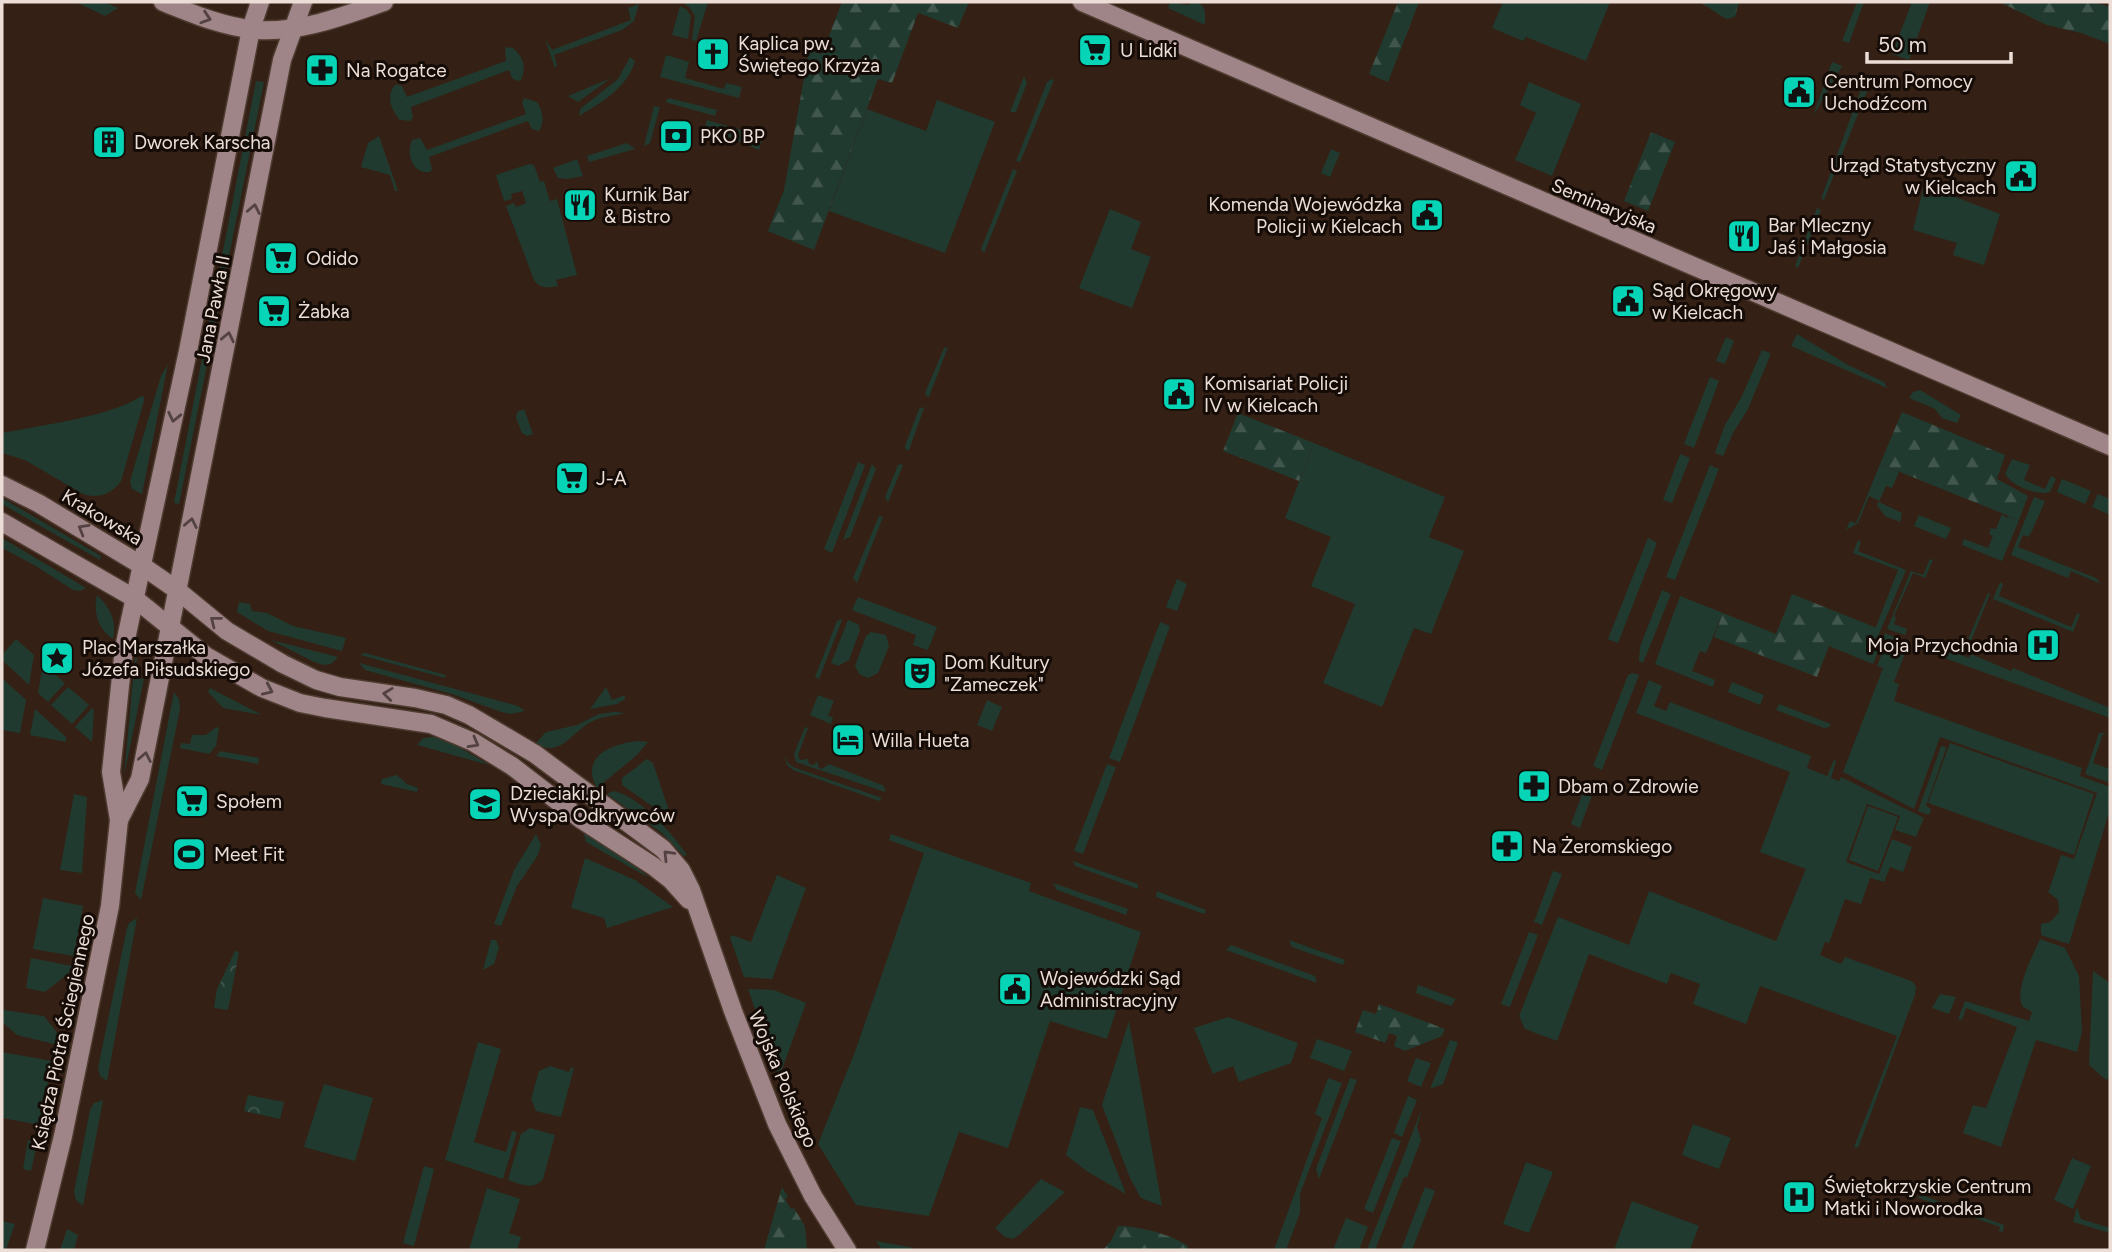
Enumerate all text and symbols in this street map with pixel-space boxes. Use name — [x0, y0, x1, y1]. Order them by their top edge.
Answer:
one-way arrow — [199, 10, 212, 24]
scale bar — [1867, 21, 2010, 65]
supermarket icon: U Lidki — [1076, 31, 1114, 69]
place label: Kaplica pw. Świętego Krzyża — [738, 32, 880, 77]
text: 50 m — [1878, 32, 1927, 57]
church icon: Kaplica pw. Świętego Krzyża — [694, 35, 732, 73]
place label: U Lidki — [1120, 39, 1177, 62]
pharmacy icon: Na Rogatce — [303, 51, 341, 89]
place label: Na Rogatce — [346, 59, 447, 82]
place label: Centrum Pomocy Uchodźcom — [1824, 70, 1973, 115]
public building icon: Centrum Pomocy Uchodźcom — [1780, 73, 1818, 111]
bank icon: PKO BP — [657, 117, 695, 155]
building icon: Dworek Karscha — [90, 123, 128, 161]
place label: PKO BP — [700, 125, 765, 148]
place label: Dworek Karscha — [134, 131, 270, 154]
place label: Urząd Statystyczny w Kielcach — [1830, 154, 1996, 199]
public building icon: Urząd Statystyczny w Kielcach — [2002, 157, 2040, 195]
street label: Seminaryjska — [1548, 174, 1660, 238]
place label: Kurnik Bar & Bistro — [604, 183, 690, 228]
restaurant icon: Kurnik Bar & Bistro — [561, 186, 599, 224]
place label: Komenda Wojewódzka Policji w Kielcach — [1208, 193, 1402, 238]
public building icon: Komenda Wojewódzka Policji w Kielcach — [1408, 196, 1446, 234]
one-way arrow — [245, 203, 260, 215]
place label: Bar Mleczny Jaś i Małgosia — [1768, 214, 1886, 259]
restaurant icon: Bar Mleczny Jaś i Małgosia — [1725, 217, 1763, 255]
supermarket icon: Odido — [262, 239, 300, 277]
place label: Odido — [306, 247, 358, 270]
street label: Jana Pawła II — [191, 253, 235, 365]
place label: Sąd Okręgowy w Kielcach — [1652, 279, 1777, 324]
public building icon: Sąd Okręgowy w Kielcach — [1609, 282, 1647, 320]
supermarket icon: Żabka — [255, 292, 293, 330]
place label: Żabka — [298, 300, 350, 323]
one-way arrow — [220, 331, 235, 343]
place label: Komisariat Policji IV w Kielcach — [1204, 372, 1348, 417]
public building icon: Komisariat Policji IV w Kielcach — [1160, 375, 1198, 413]
one-way arrow — [167, 411, 182, 423]
supermarket icon: J-A — [553, 459, 591, 497]
place label: J-A — [596, 467, 627, 490]
street label: Krakowska — [58, 484, 146, 550]
one-way arrow — [182, 517, 197, 529]
one-way arrow — [77, 525, 90, 538]
one-way arrow — [210, 617, 223, 630]
hospital icon: Moja Przychodnia — [2024, 626, 2062, 664]
place label: Moja Przychodnia — [1867, 634, 2018, 657]
place label: Plac Marszałka Józefa Piłsudskiego — [82, 636, 250, 681]
place icon: Plac Marszałka Józefa Piłsudskiego — [38, 639, 76, 677]
place label: Dom Kultury "Zameczek" — [944, 651, 1050, 696]
theatre icon: Dom Kultury "Zameczek" — [901, 654, 939, 692]
one-way arrow — [260, 682, 273, 696]
one-way arrow — [382, 686, 394, 701]
hotel icon: Willa Hueta — [829, 721, 867, 759]
place label: Willa Hueta — [872, 729, 969, 752]
one-way arrow — [466, 735, 479, 748]
one-way arrow — [136, 751, 151, 763]
pharmacy icon: Dbam o Zdrowie — [1515, 767, 1553, 805]
place label: Dbam o Zdrowie — [1558, 775, 1699, 798]
supermarket icon: Społem — [173, 782, 211, 820]
place label: Dzieciaki.pl Wyspa Odkrywców — [510, 782, 675, 827]
school or university icon: Dzieciaki.pl Wyspa Odkrywców — [466, 785, 504, 823]
place label: Społem — [216, 790, 282, 813]
pharmacy icon: Na Żeromskiego — [1488, 827, 1526, 865]
sports icon: Meet Fit — [170, 835, 208, 873]
place label: Na Żeromskiego — [1532, 835, 1672, 858]
place label: Meet Fit — [214, 843, 285, 866]
one-way arrow — [663, 850, 676, 863]
street label: Księdza Piotra Ściegiennego — [27, 912, 99, 1152]
place label: Wojewódzki Sąd Administracyjny — [1040, 967, 1181, 1012]
public building icon: Wojewódzki Sąd Administracyjny — [996, 970, 1034, 1008]
street label: Wojska Polskiego — [744, 1007, 822, 1151]
place label: Świętokrzyskie Centrum Matki i Noworodka — [1824, 1175, 2031, 1220]
hospital icon: Świętokrzyskie Centrum Matki i Noworodka — [1780, 1178, 1818, 1216]

